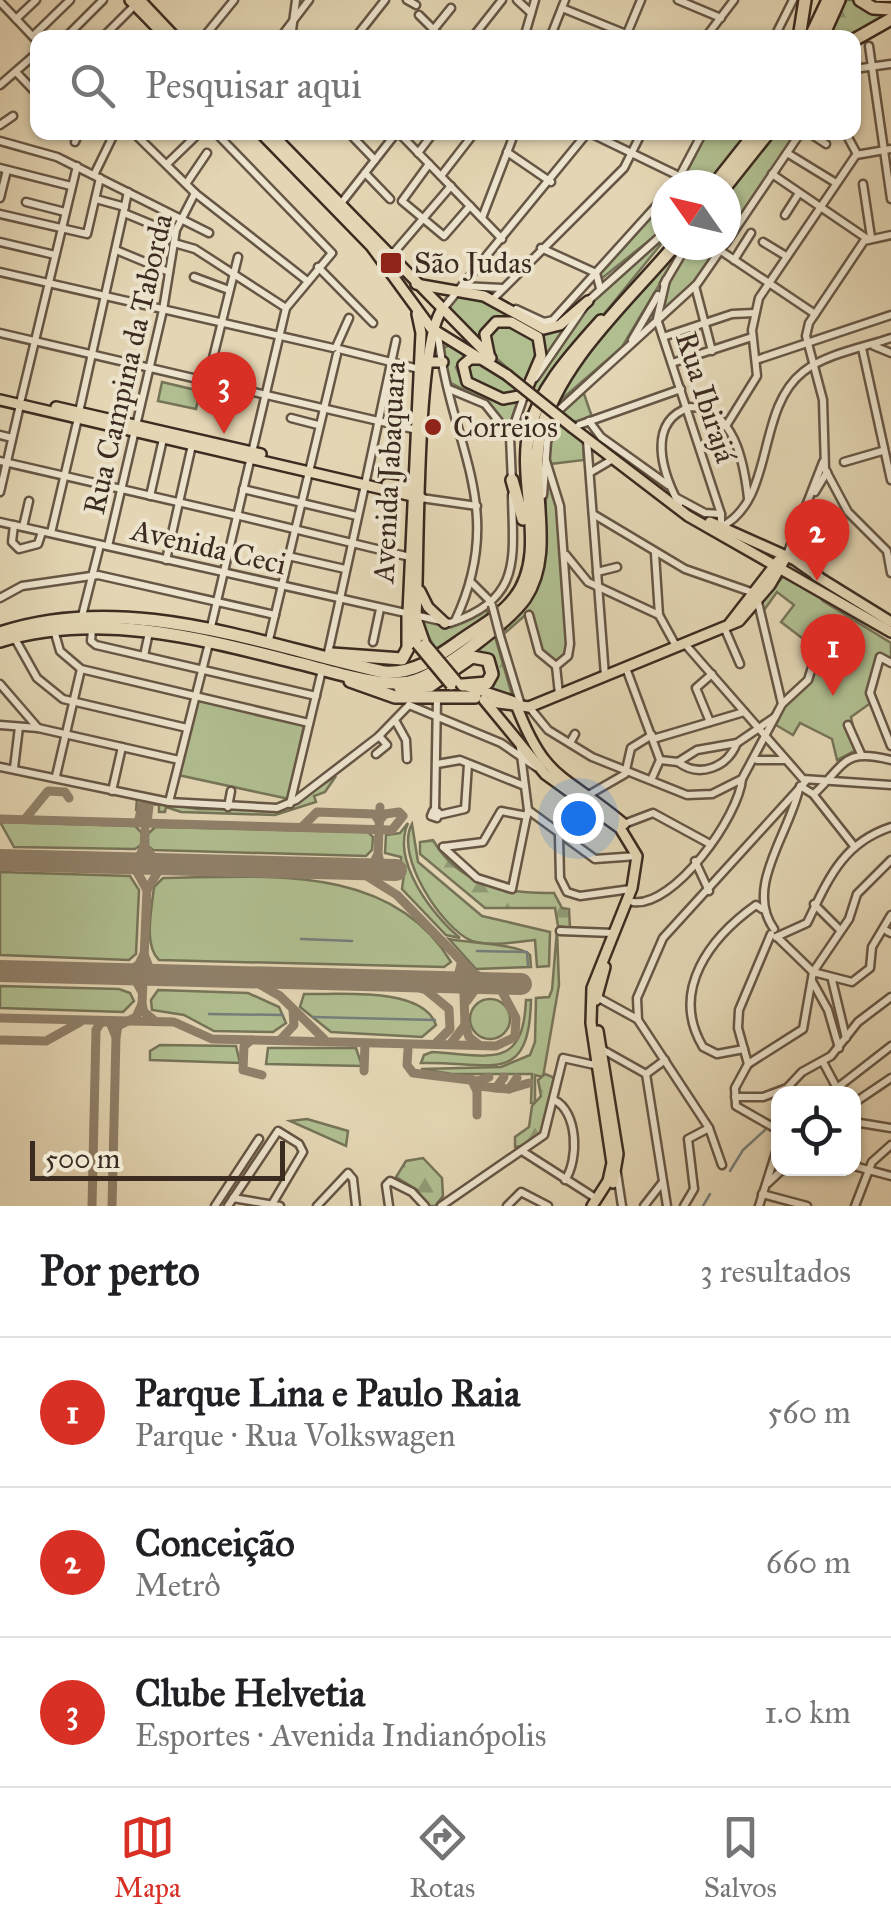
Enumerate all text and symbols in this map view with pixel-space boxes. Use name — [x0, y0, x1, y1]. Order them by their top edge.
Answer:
search box — [30, 30, 861, 140]
icon: search — [65, 58, 120, 113]
text: Pesquisar aqui — [145, 62, 362, 108]
north arrow — [651, 170, 741, 260]
street label: Rua Campina da Taborda — [76, 210, 180, 518]
place label: São Judas — [414, 245, 532, 281]
marker: São Judas — [378, 250, 404, 276]
street label: Rua Ibirajá — [668, 327, 744, 467]
pin: 3 — [192, 352, 256, 434]
street label: Avenida Jabaquara — [365, 360, 413, 586]
place label: Correios — [453, 409, 558, 445]
marker: Correios — [422, 416, 444, 438]
pin: 2 — [784, 498, 850, 581]
street label: Avenida Ceci — [126, 511, 290, 582]
pin: 1 — [800, 614, 866, 696]
your location — [553, 793, 604, 844]
map controls — [771, 1086, 861, 1176]
button: locate — [771, 1086, 861, 1176]
scale bar — [30, 1136, 285, 1180]
text: 500 m — [45, 1141, 120, 1176]
text: Por perto — [40, 1245, 200, 1297]
text: 3 resultados — [700, 1252, 851, 1291]
text: Parque Lina e Paulo Raia — [135, 1370, 520, 1416]
text: 1 — [66, 1393, 79, 1432]
text: 560 m — [767, 1393, 851, 1432]
text: Parque · Rua Volkswagen — [135, 1416, 456, 1455]
text: Conceição — [135, 1520, 295, 1566]
text: 2 — [65, 1543, 80, 1582]
text: 660 m — [766, 1543, 851, 1582]
text: Metrô — [135, 1566, 221, 1605]
text: Clube Helvetia — [135, 1670, 365, 1716]
text: 3 — [66, 1693, 79, 1732]
text: 1.0 km — [764, 1693, 851, 1732]
text: Esportes · Avenida Indianópolis — [135, 1716, 546, 1755]
tab: Mapa — [114, 1810, 181, 1905]
tab: Rotas — [409, 1810, 475, 1905]
tab: Salvos — [704, 1810, 777, 1905]

